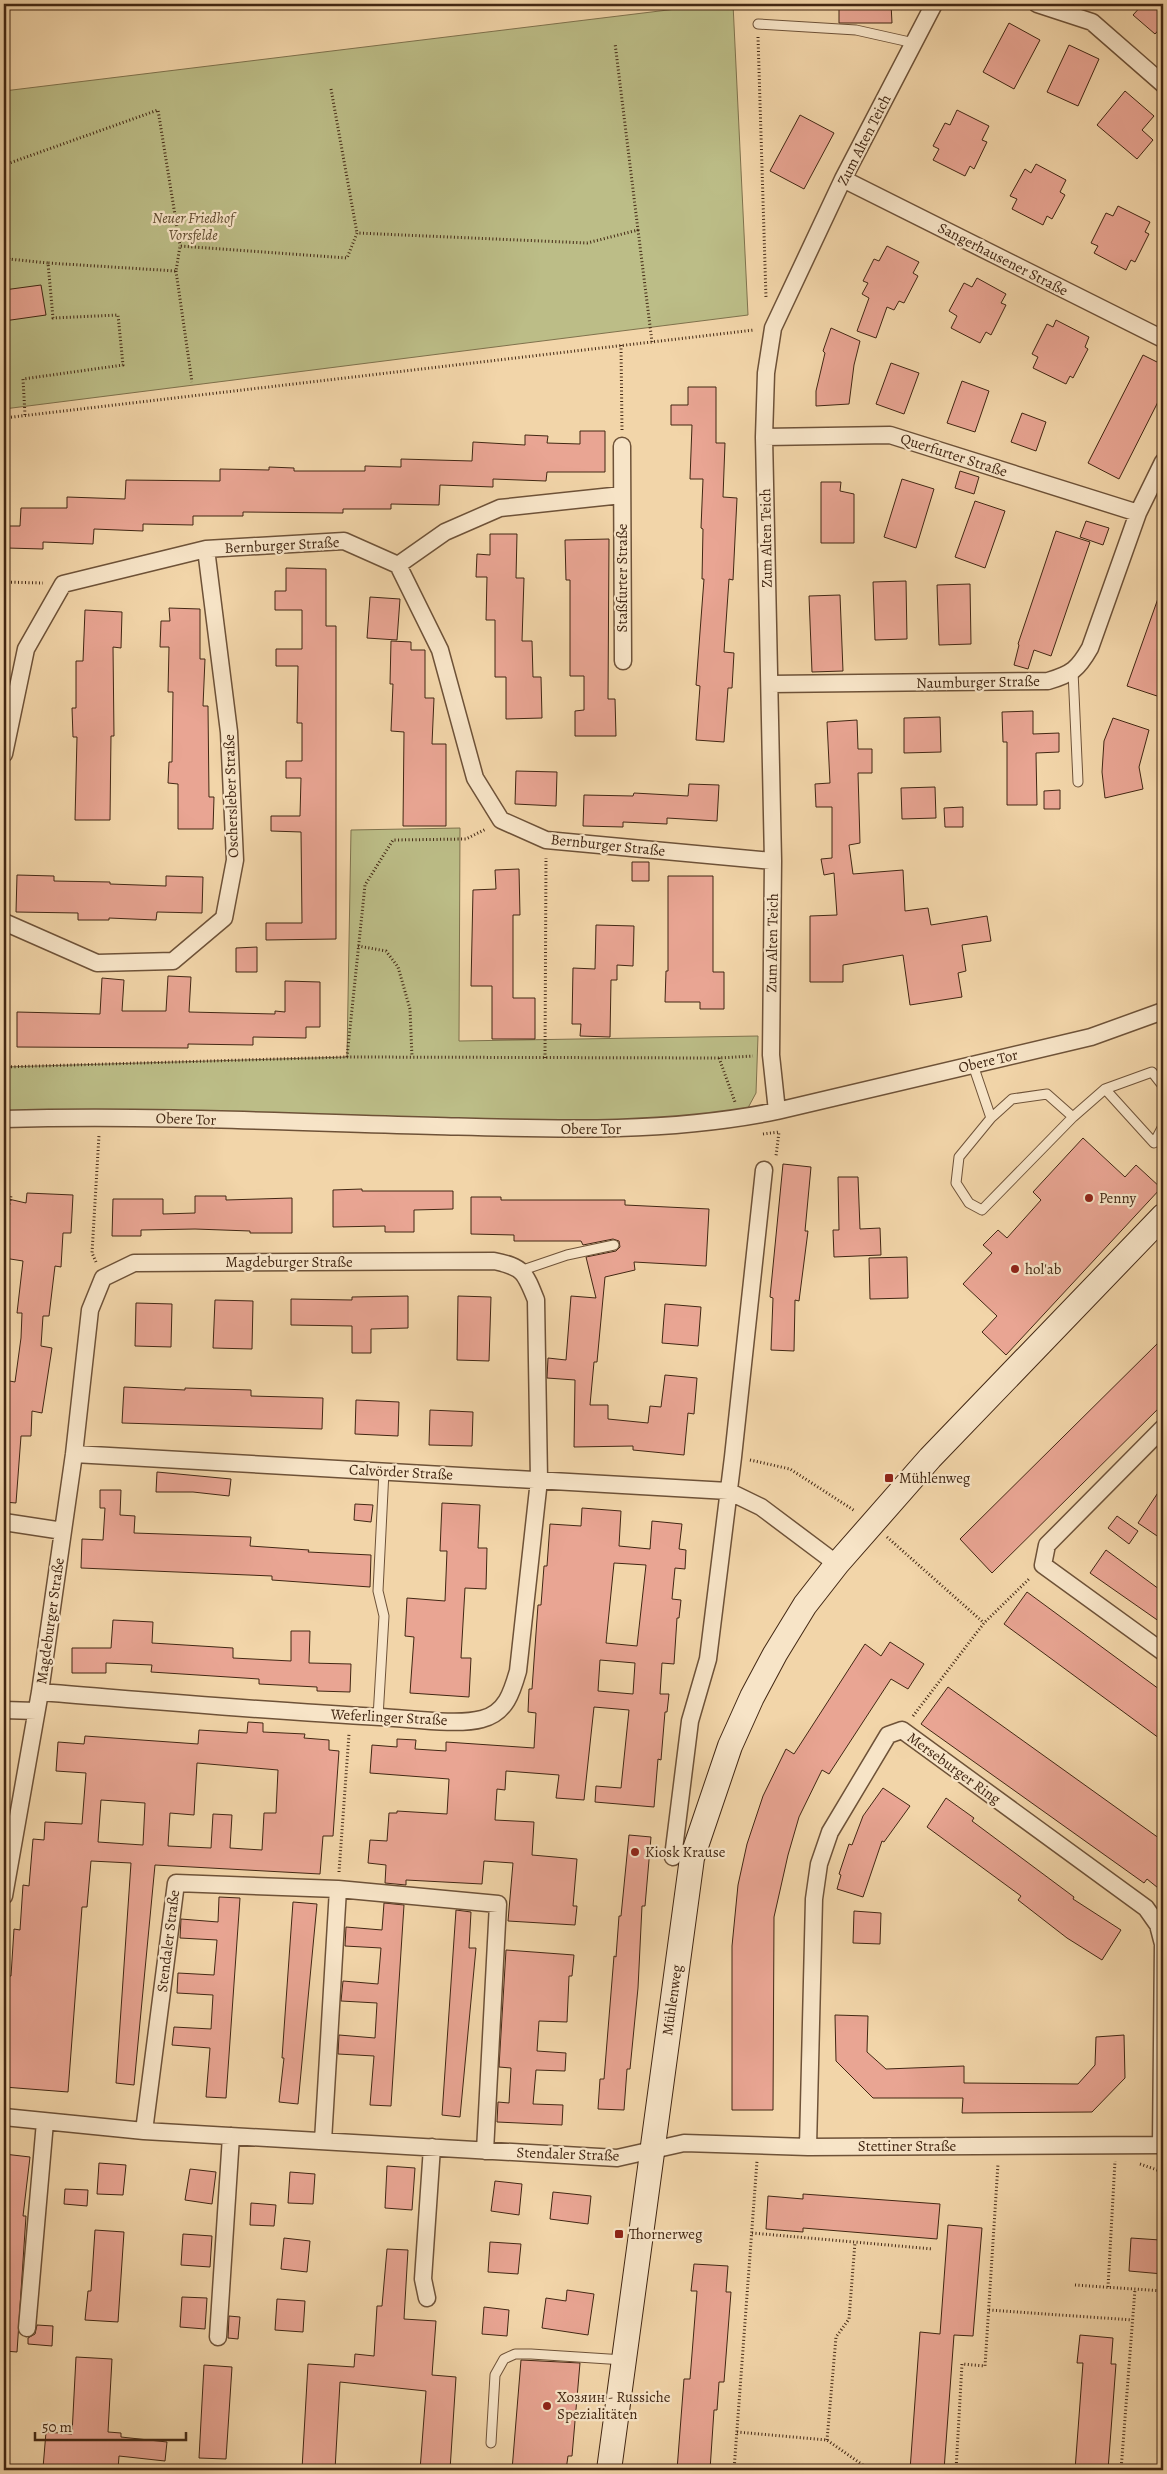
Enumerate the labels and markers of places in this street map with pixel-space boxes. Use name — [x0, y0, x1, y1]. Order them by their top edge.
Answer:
place label: Penny — [1099, 1188, 1136, 1208]
marker: Penny — [1083, 1192, 1095, 1204]
place label: hol'ab — [1025, 1259, 1062, 1279]
marker: hol'ab — [1009, 1263, 1021, 1275]
place label: Mühlenweg — [899, 1468, 971, 1488]
marker: Mühlenweg — [883, 1472, 895, 1484]
place label: Kiosk Krause — [645, 1842, 726, 1862]
marker: Kiosk Krause — [629, 1846, 641, 1858]
place label: Thornerweg — [629, 2224, 703, 2244]
marker: Thornerweg — [613, 2228, 625, 2240]
place label: Хозяин - Russiche Spezialitäten — [557, 2387, 671, 2424]
marker: Хозяин - Russiche Spezialitäten — [541, 2400, 553, 2412]

